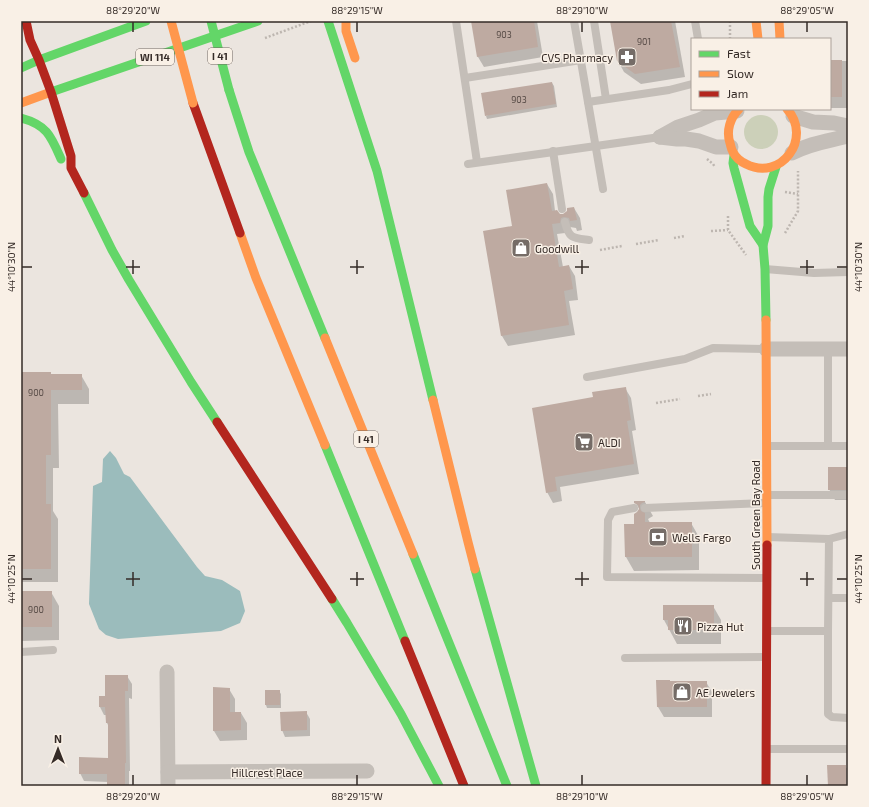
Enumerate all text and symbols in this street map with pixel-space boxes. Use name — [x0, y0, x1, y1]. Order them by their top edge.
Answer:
text: 88°29'20"W — [106, 4, 160, 16]
text: 88°29'15"W — [331, 4, 383, 16]
text: 88°29'10"W — [556, 4, 609, 16]
text: 88°29'05"W — [780, 4, 834, 16]
house number: 903 — [496, 29, 512, 40]
house number: 901 — [637, 36, 651, 47]
legend — [691, 38, 831, 110]
pharmacy icon: CVS Pharmacy — [616, 46, 638, 68]
text: Fast — [727, 46, 751, 60]
road number: I 41 — [208, 48, 232, 64]
road number: WI 114 — [136, 49, 174, 65]
place label: CVS Pharmacy — [541, 51, 613, 64]
text: Slow — [727, 66, 754, 80]
text: Jam — [727, 86, 748, 100]
house number: 903 — [511, 94, 527, 105]
shop icon: Goodwill — [510, 237, 532, 259]
text: 44°10'30"N — [5, 242, 17, 292]
place label: Goodwill — [535, 242, 580, 255]
text: 44°10'30"N — [852, 242, 864, 292]
house number: 900 — [28, 387, 44, 398]
road number: I 41 — [354, 431, 378, 447]
supermarket icon: ALDI — [573, 431, 595, 453]
place label: ALDI — [598, 436, 621, 449]
street label: South Green Bay Road — [749, 460, 762, 570]
bank icon: Wells Fargo — [647, 526, 669, 548]
place label: Wells Fargo — [672, 531, 731, 544]
text: 44°10'25"N — [5, 554, 17, 604]
text: 44°10'25"N — [852, 554, 864, 604]
house number: 900 — [28, 604, 44, 615]
restaurant icon: Pizza Hut — [672, 615, 694, 637]
place label: Pizza Hut — [697, 620, 744, 633]
shop icon: AE Jewelers — [671, 681, 693, 703]
place label: AE Jewelers — [696, 686, 755, 699]
north arrow — [38, 729, 78, 769]
text: N — [54, 732, 62, 745]
street label: Hillcrest Place — [231, 766, 303, 779]
text: 88°29'20"W — [106, 790, 160, 802]
text: 88°29'15"W — [331, 790, 383, 802]
text: 88°29'10"W — [556, 790, 609, 802]
text: 88°29'05"W — [780, 790, 834, 802]

